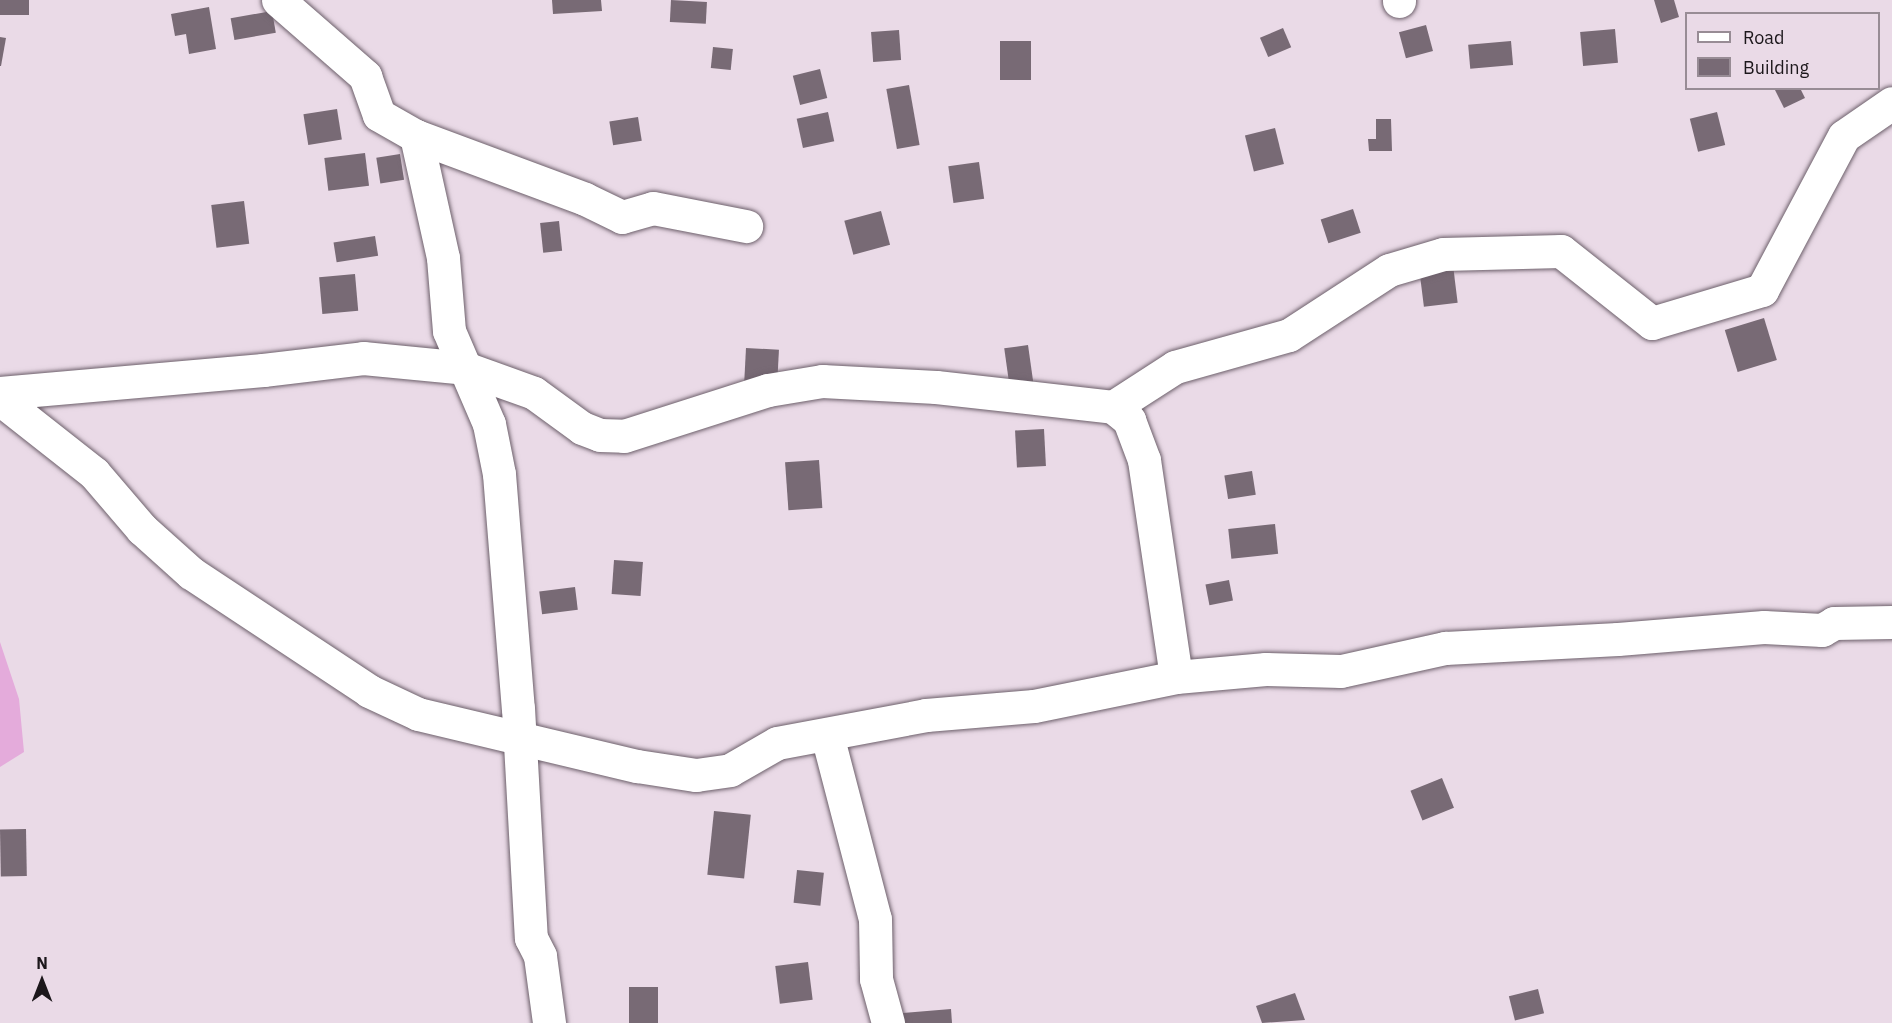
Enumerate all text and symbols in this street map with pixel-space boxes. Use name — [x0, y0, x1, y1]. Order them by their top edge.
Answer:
legend — [1685, 12, 1880, 90]
text: Road — [1743, 26, 1784, 49]
text: Building — [1743, 56, 1809, 79]
north arrow — [12, 951, 72, 1011]
text: N — [36, 953, 48, 973]

